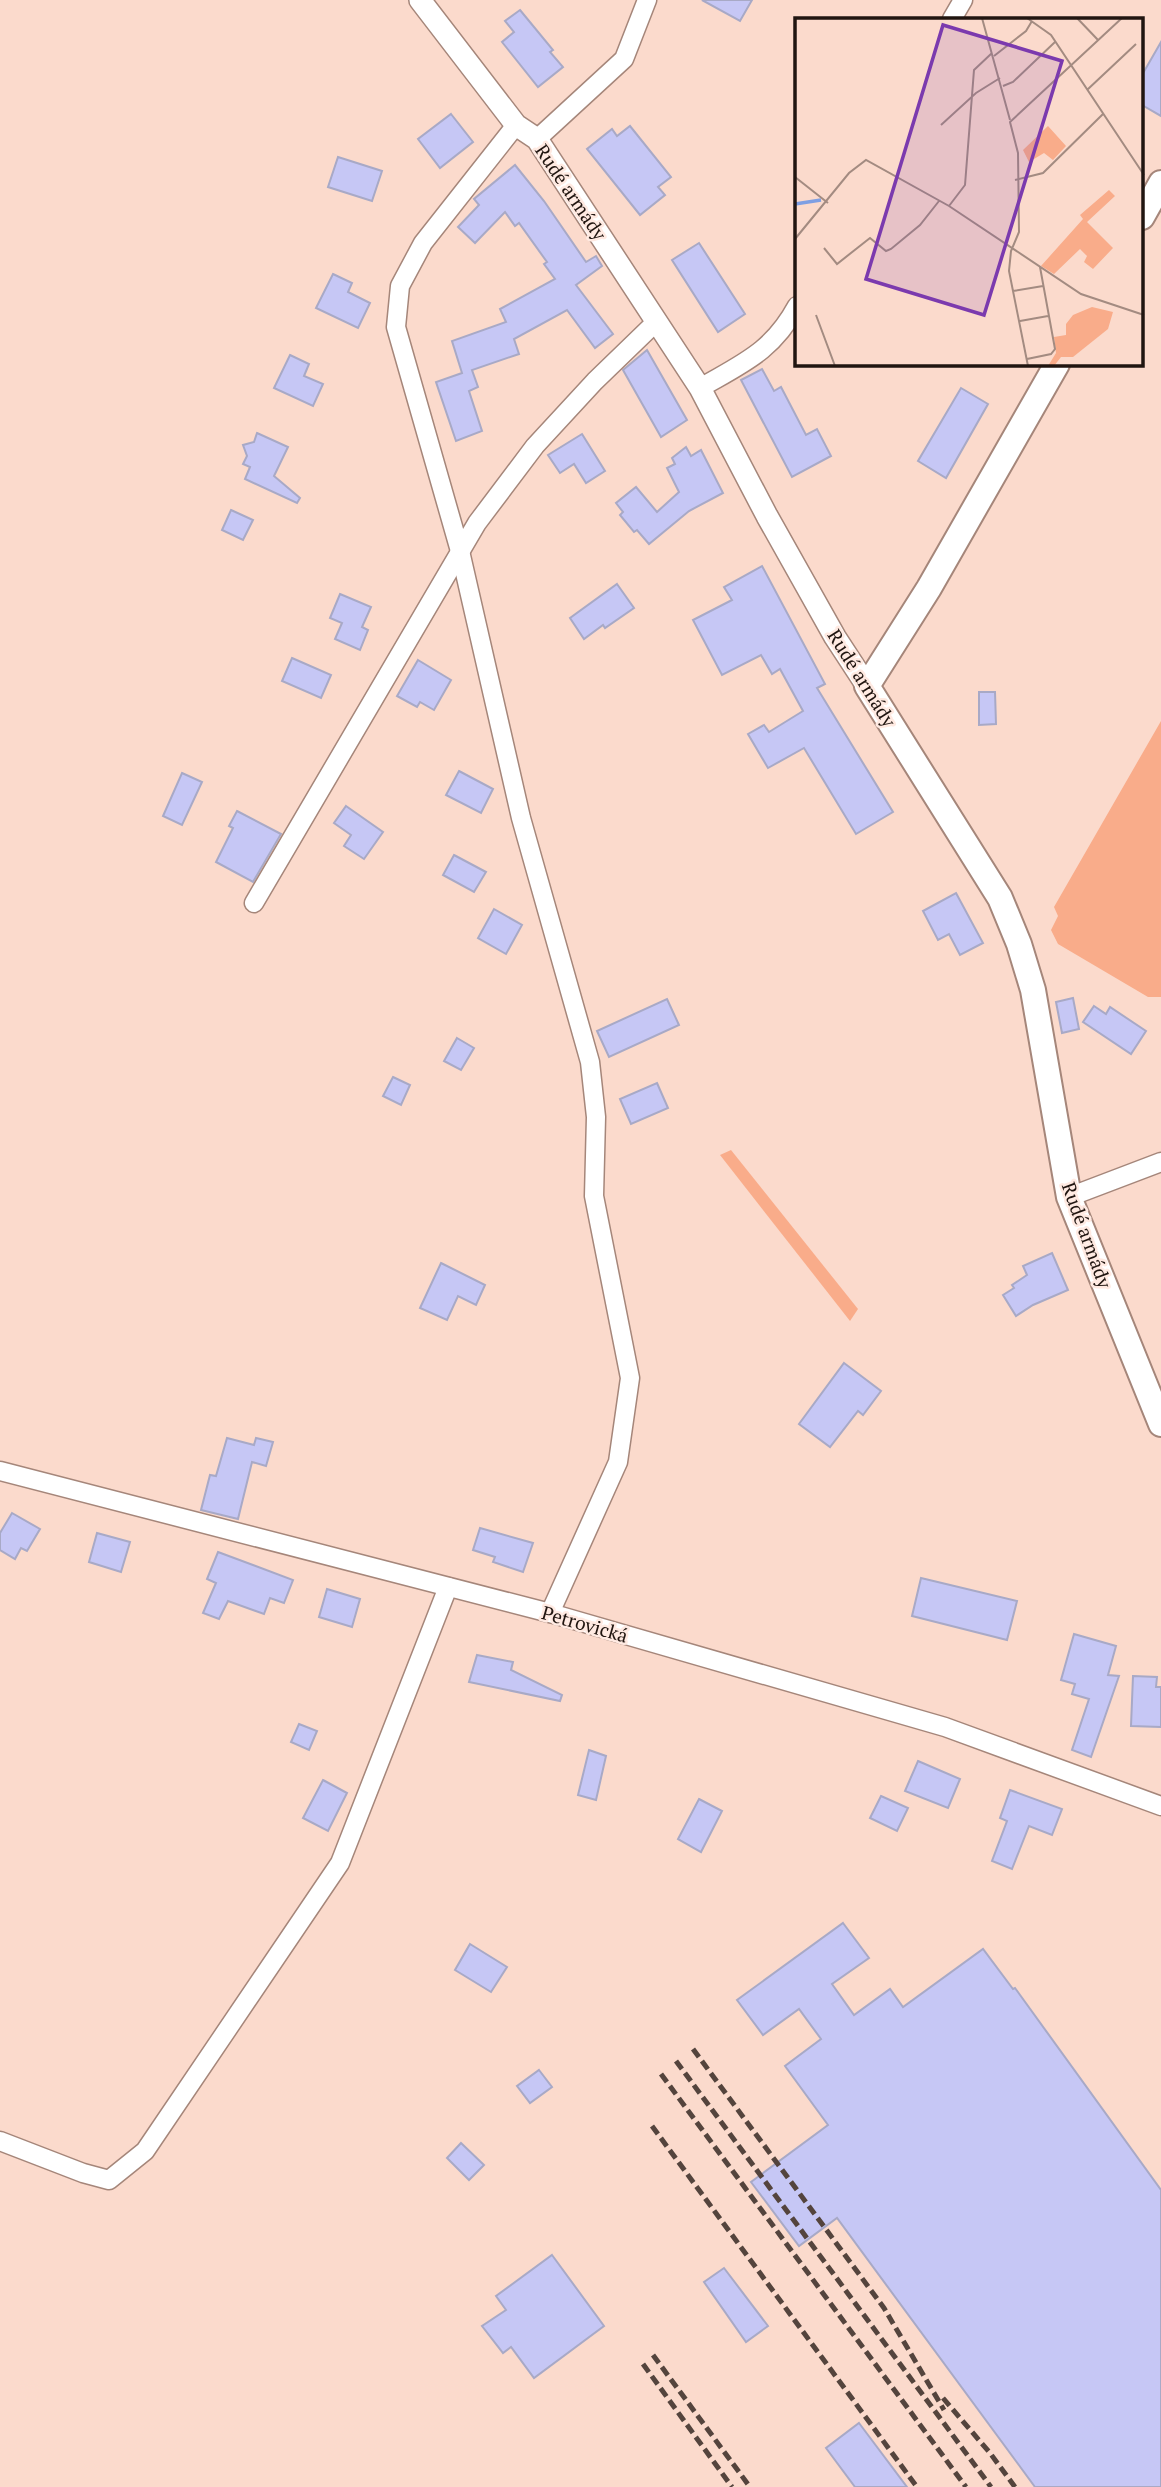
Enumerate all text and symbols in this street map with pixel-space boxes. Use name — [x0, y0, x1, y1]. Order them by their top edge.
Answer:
inset map — [795, 18, 1144, 366]
street label: Rudé armády — [530, 139, 613, 245]
street label: Rudé armády — [822, 624, 903, 732]
street label: Rudé armády — [1057, 1179, 1118, 1292]
street label: Petrovická — [539, 1599, 631, 1648]

